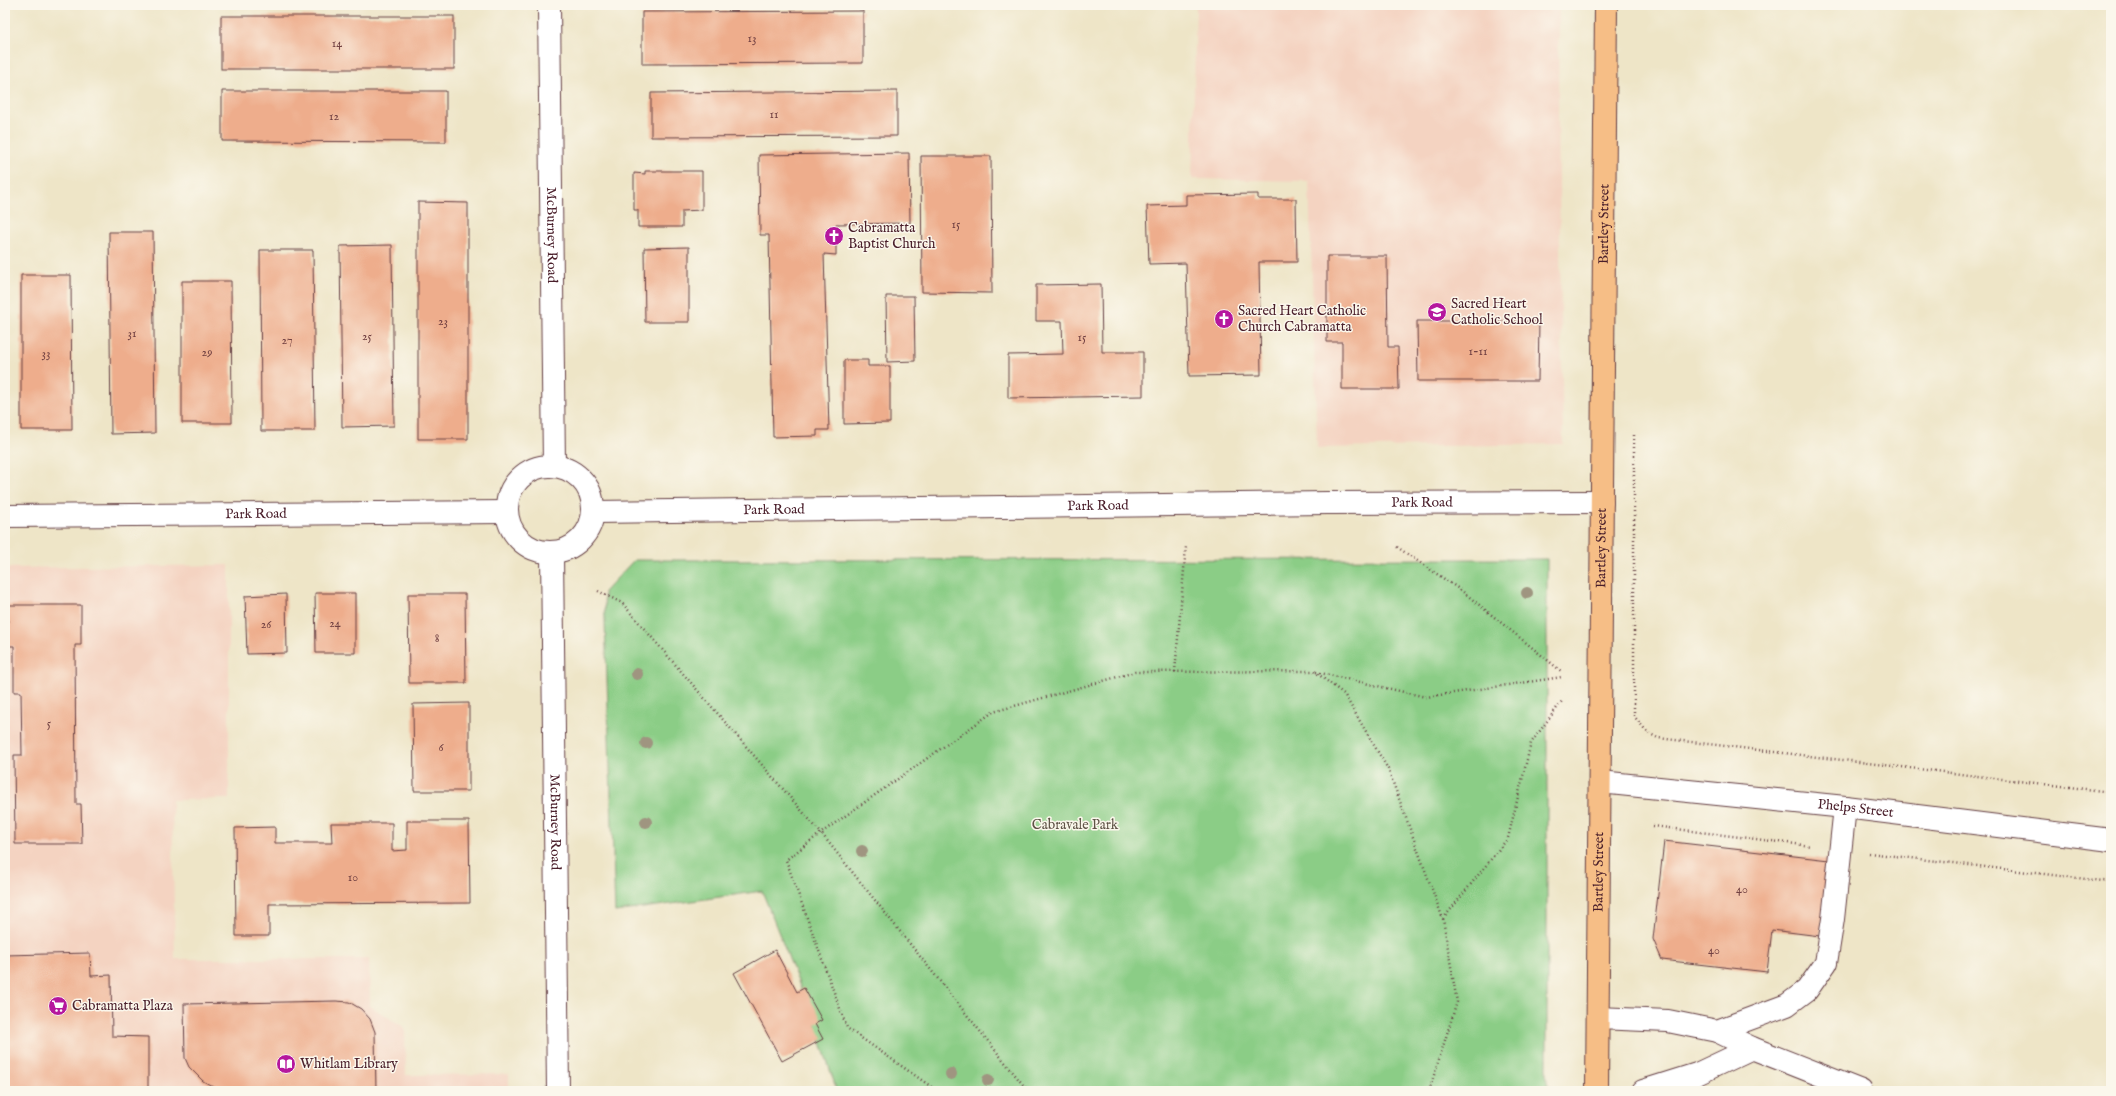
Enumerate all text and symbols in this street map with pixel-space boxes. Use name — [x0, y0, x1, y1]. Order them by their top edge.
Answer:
house number: 13 — [748, 31, 756, 46]
house number: 14 — [332, 36, 342, 51]
house number: 11 — [770, 107, 778, 122]
house number: 12 — [329, 109, 339, 124]
street label: Bartley Street — [1595, 184, 1614, 264]
street label: McBurney Road — [542, 187, 561, 284]
house number: 15 — [952, 217, 961, 232]
place label: Cabramatta Baptist Church — [848, 219, 936, 253]
church icon: Cabramatta Baptist Church — [823, 225, 845, 247]
place label: Sacred Heart Catholic School — [1451, 295, 1543, 329]
school or university icon: Sacred Heart Catholic School — [1426, 301, 1448, 323]
place label: Sacred Heart Catholic Church Cabramatta — [1238, 302, 1366, 336]
church icon: Sacred Heart Catholic Church Cabramatta — [1213, 308, 1235, 330]
house number: 23 — [438, 314, 448, 329]
house number: 31 — [128, 326, 136, 341]
house number: 25 — [362, 329, 373, 344]
house number: 15 — [1078, 330, 1087, 345]
house number: 27 — [281, 333, 293, 348]
house number: 1-11 — [1469, 344, 1487, 359]
house number: 29 — [202, 345, 212, 360]
house number: 33 — [42, 346, 50, 361]
street label: Park Road — [1391, 494, 1453, 512]
street label: Park Road — [1067, 496, 1129, 515]
street label: Park Road — [743, 500, 805, 519]
street label: Park Road — [225, 505, 287, 523]
street label: Bartley Street — [1592, 508, 1611, 588]
house number: 24 — [329, 616, 341, 631]
house number: 26 — [261, 617, 272, 632]
house number: 8 — [435, 631, 440, 646]
house number: 5 — [47, 716, 52, 731]
house number: 6 — [438, 740, 444, 755]
street label: McBurney Road — [545, 774, 565, 871]
street label: Phelps Street — [1817, 795, 1895, 822]
park label: Cabravale Park — [1032, 816, 1119, 834]
street label: Bartley Street — [1589, 832, 1608, 912]
house number: 10 — [348, 870, 358, 885]
house number: 40 — [1736, 882, 1748, 897]
house number: 40 — [1708, 943, 1720, 958]
supermarket icon: Cabramatta Plaza — [47, 995, 69, 1017]
place label: Cabramatta Plaza — [72, 997, 174, 1015]
library icon: Whitlam Library — [275, 1053, 297, 1075]
place label: Whitlam Library — [300, 1055, 398, 1073]

